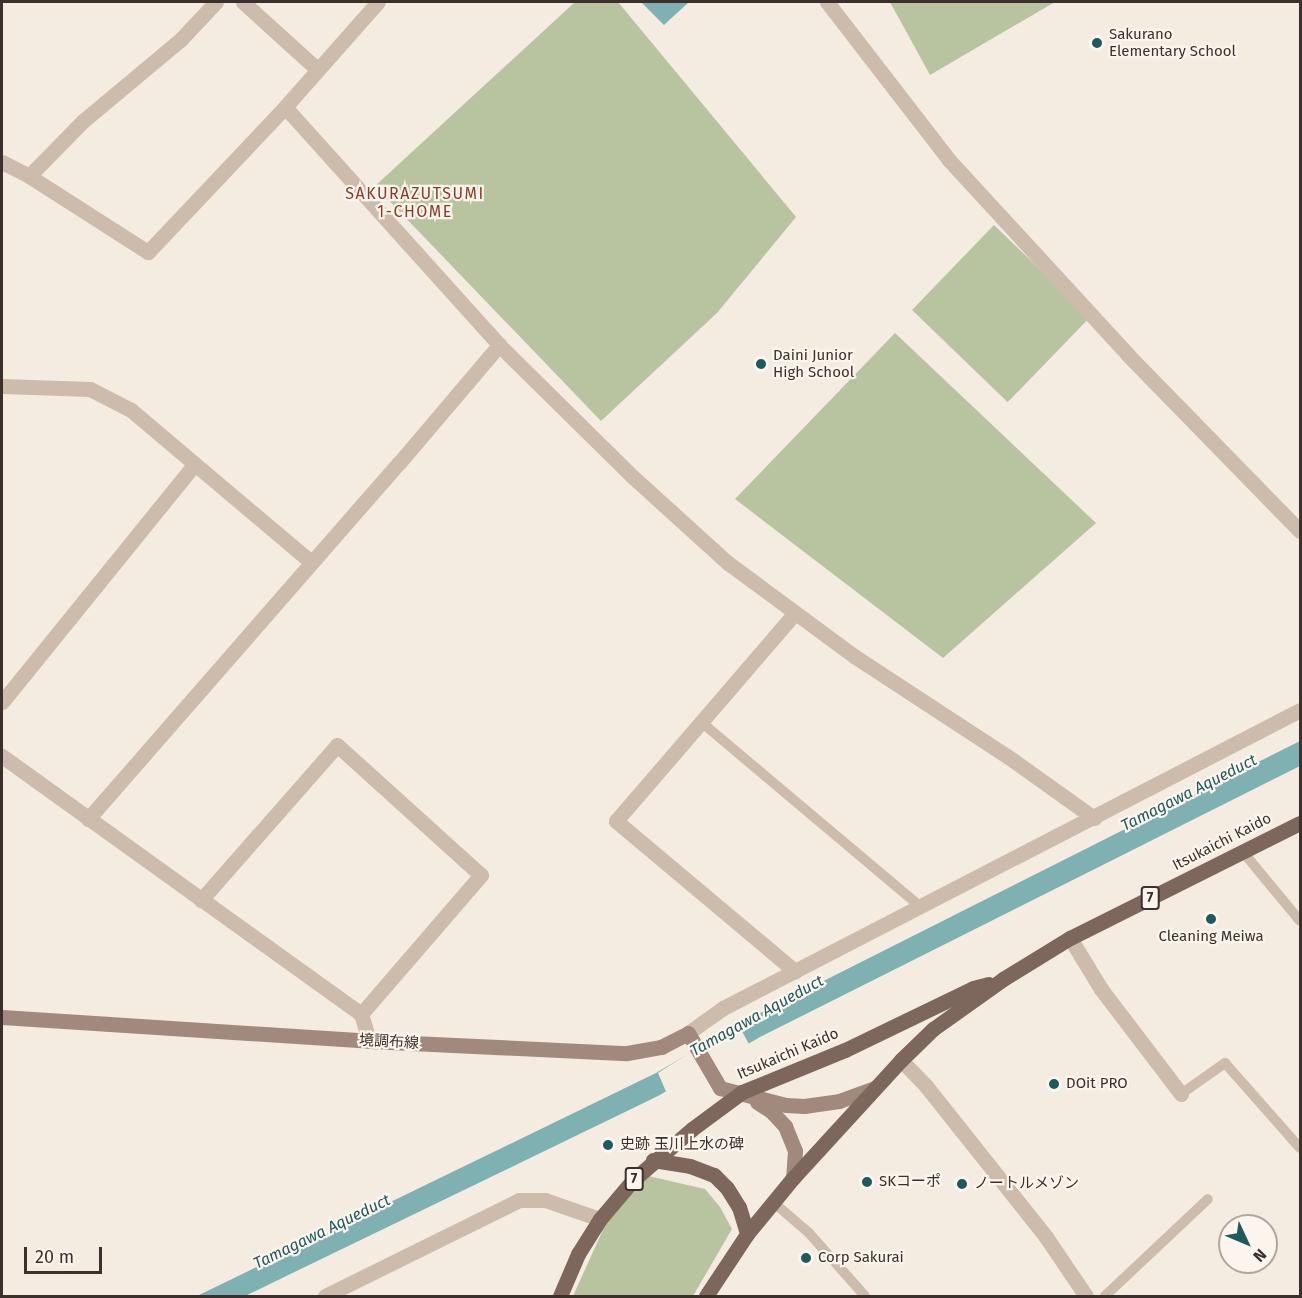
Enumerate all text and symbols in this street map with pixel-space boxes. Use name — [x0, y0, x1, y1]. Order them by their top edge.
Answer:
place label: Sakurano Elementary School — [1109, 25, 1236, 60]
marker: Sakurano Elementary School — [1090, 36, 1104, 50]
district label: SAKURAZUTSUMI 1-CHOME — [345, 184, 485, 222]
place label: Daini Junior High School — [773, 346, 854, 381]
marker: Daini Junior High School — [754, 357, 768, 371]
water label: Tamagawa Aqueduct — [1118, 750, 1260, 836]
street label: Itsukaichi Kaido — [1170, 809, 1274, 875]
road number: 7 — [1140, 887, 1160, 909]
marker: Cleaning Meiwa — [1204, 912, 1218, 926]
place label: Cleaning Meiwa — [1158, 928, 1264, 946]
water label: Tamagawa Aqueduct — [687, 971, 827, 1061]
street label: Itsukaichi Kaido — [735, 1025, 841, 1083]
street label: 境調布線 — [359, 1031, 419, 1053]
place label: DOit PRO — [1066, 1075, 1128, 1093]
marker: DOit PRO — [1047, 1077, 1061, 1091]
place label: 史跡 玉川上水の碑 — [620, 1136, 744, 1154]
marker: 史跡 玉川上水の碑 — [601, 1138, 615, 1152]
road number: 7 — [624, 1168, 644, 1190]
place label: SKコーポ — [879, 1173, 941, 1191]
marker: SKコーポ — [860, 1175, 874, 1189]
place label: ノートルメゾン — [974, 1175, 1079, 1193]
marker: ノートルメゾン — [955, 1177, 969, 1191]
water label: Tamagawa Aqueduct — [251, 1191, 393, 1273]
north arrow — [1218, 1214, 1278, 1274]
scale bar — [27, 1235, 105, 1273]
text: N — [1249, 1245, 1270, 1266]
text: 20 m — [35, 1246, 74, 1268]
place label: Corp Sakurai — [818, 1249, 904, 1267]
marker: Corp Sakurai — [799, 1251, 813, 1265]

